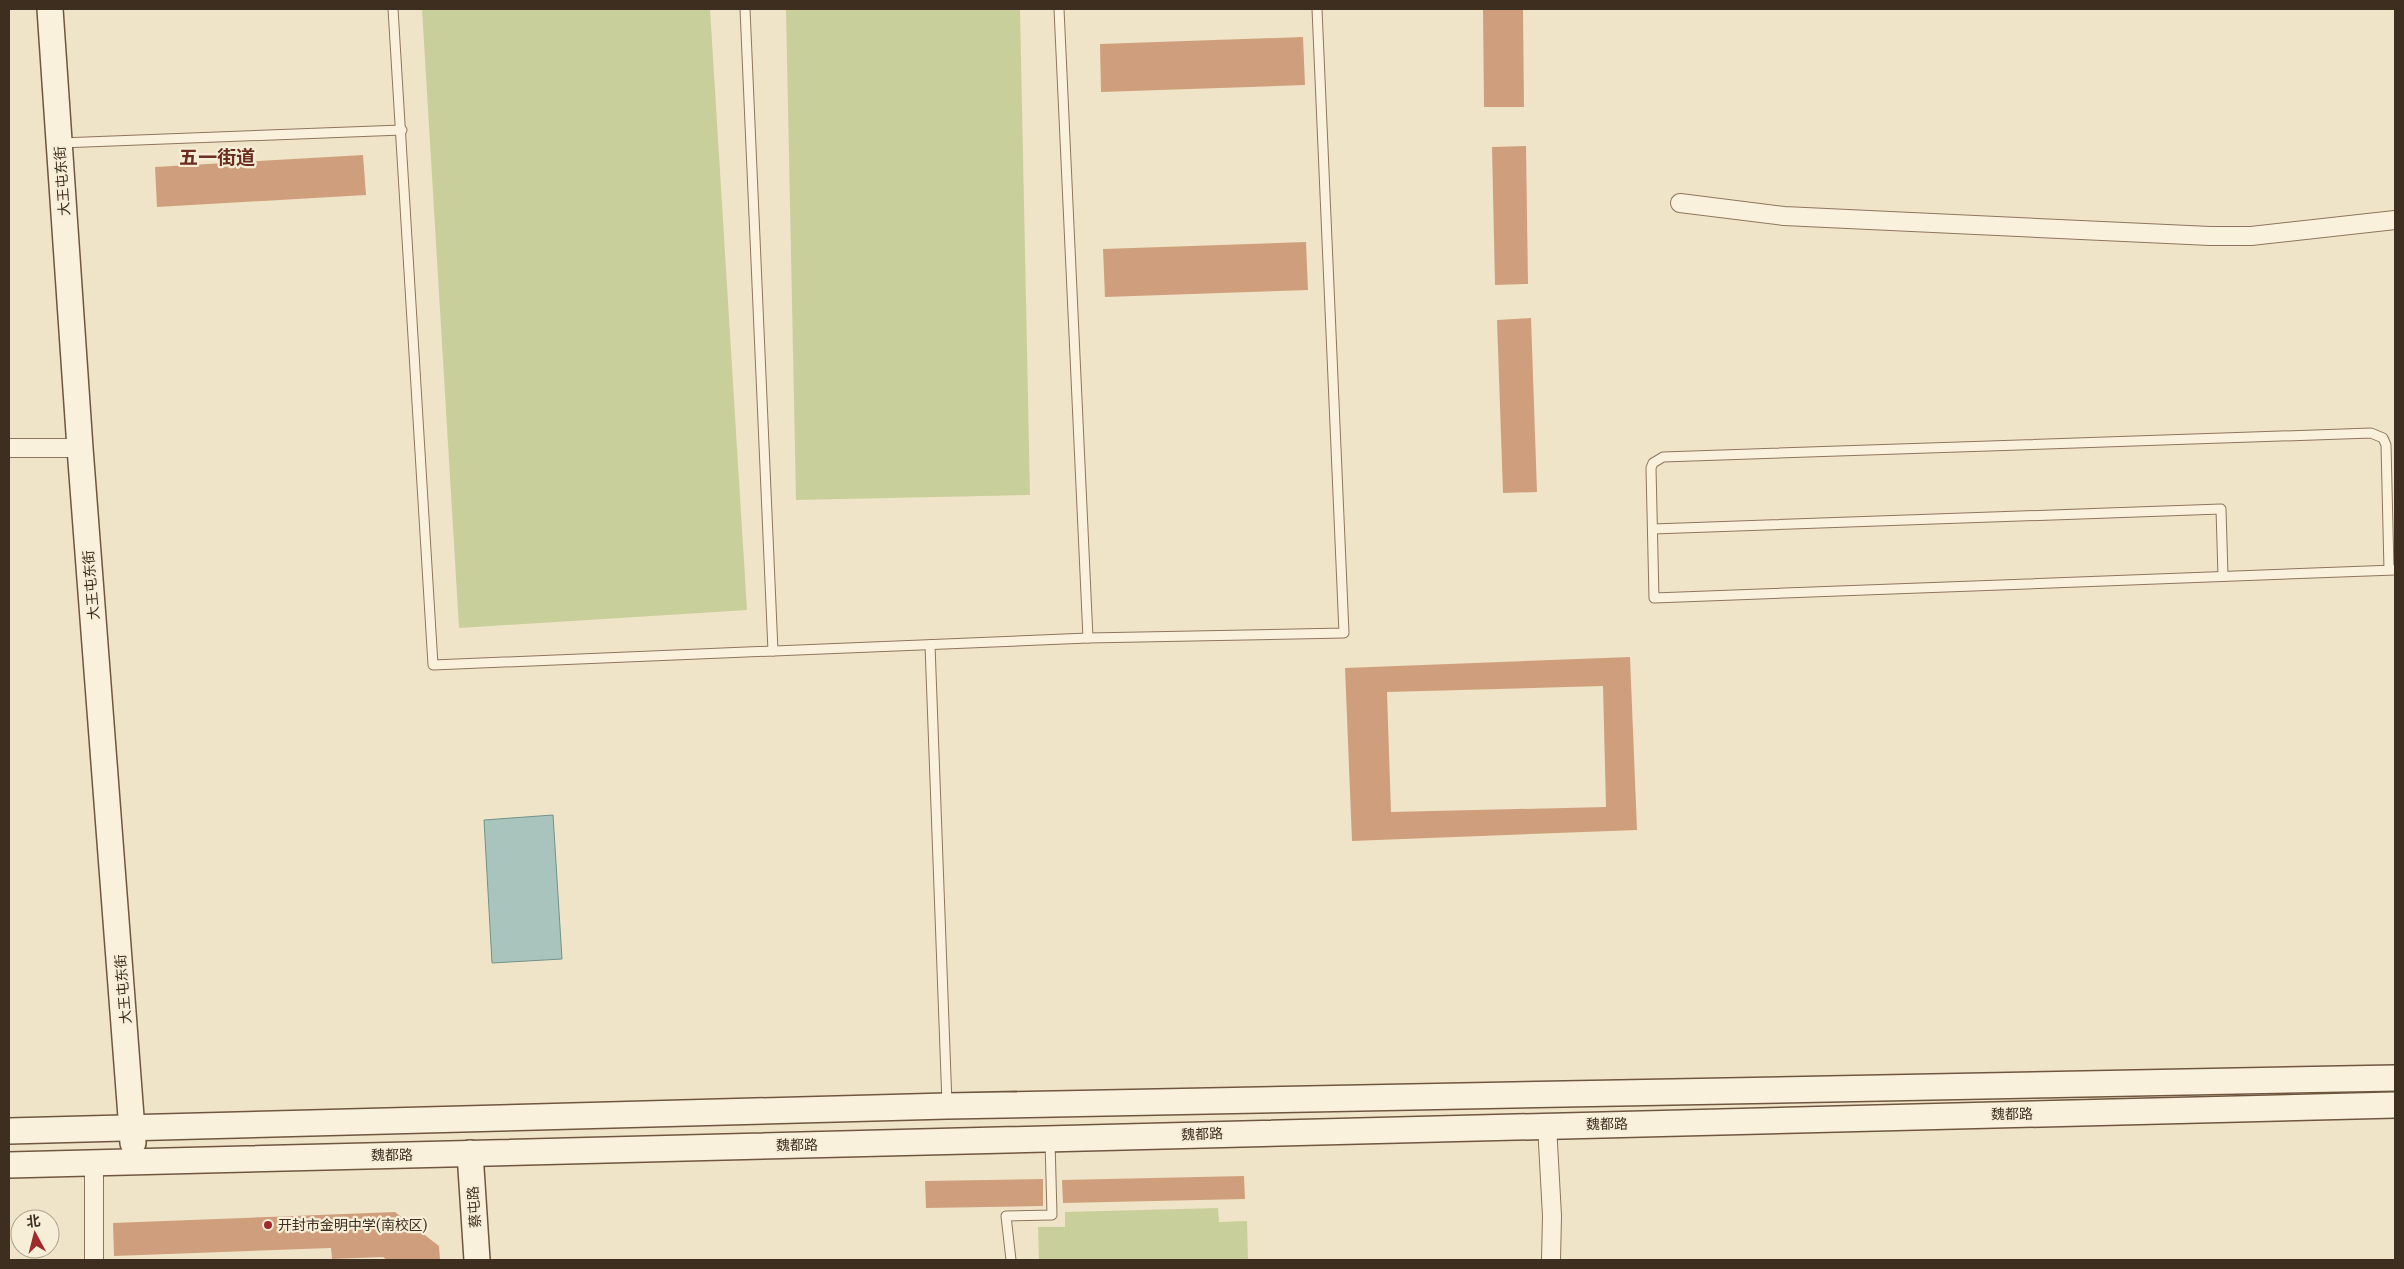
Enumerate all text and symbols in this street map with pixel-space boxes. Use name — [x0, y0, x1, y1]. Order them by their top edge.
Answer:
street label: 大王屯东街 — [51, 145, 73, 217]
district label: 五一街道 — [179, 146, 255, 169]
street label: 大王屯东街 — [79, 549, 103, 621]
street label: 大王屯东街 — [111, 953, 135, 1025]
street label: 魏都路 — [1991, 1105, 2033, 1123]
street label: 魏都路 — [1586, 1115, 1628, 1133]
street label: 魏都路 — [1181, 1124, 1223, 1144]
street label: 魏都路 — [776, 1136, 818, 1154]
street label: 魏都路 — [371, 1146, 413, 1164]
street label: 蔡屯路 — [464, 1185, 484, 1229]
north arrow — [10, 1209, 60, 1259]
text: 北 — [25, 1211, 41, 1231]
place label: 开封市金明中学(南校区) — [278, 1216, 427, 1234]
marker: 开封市金明中学(南校区) — [262, 1219, 274, 1231]

